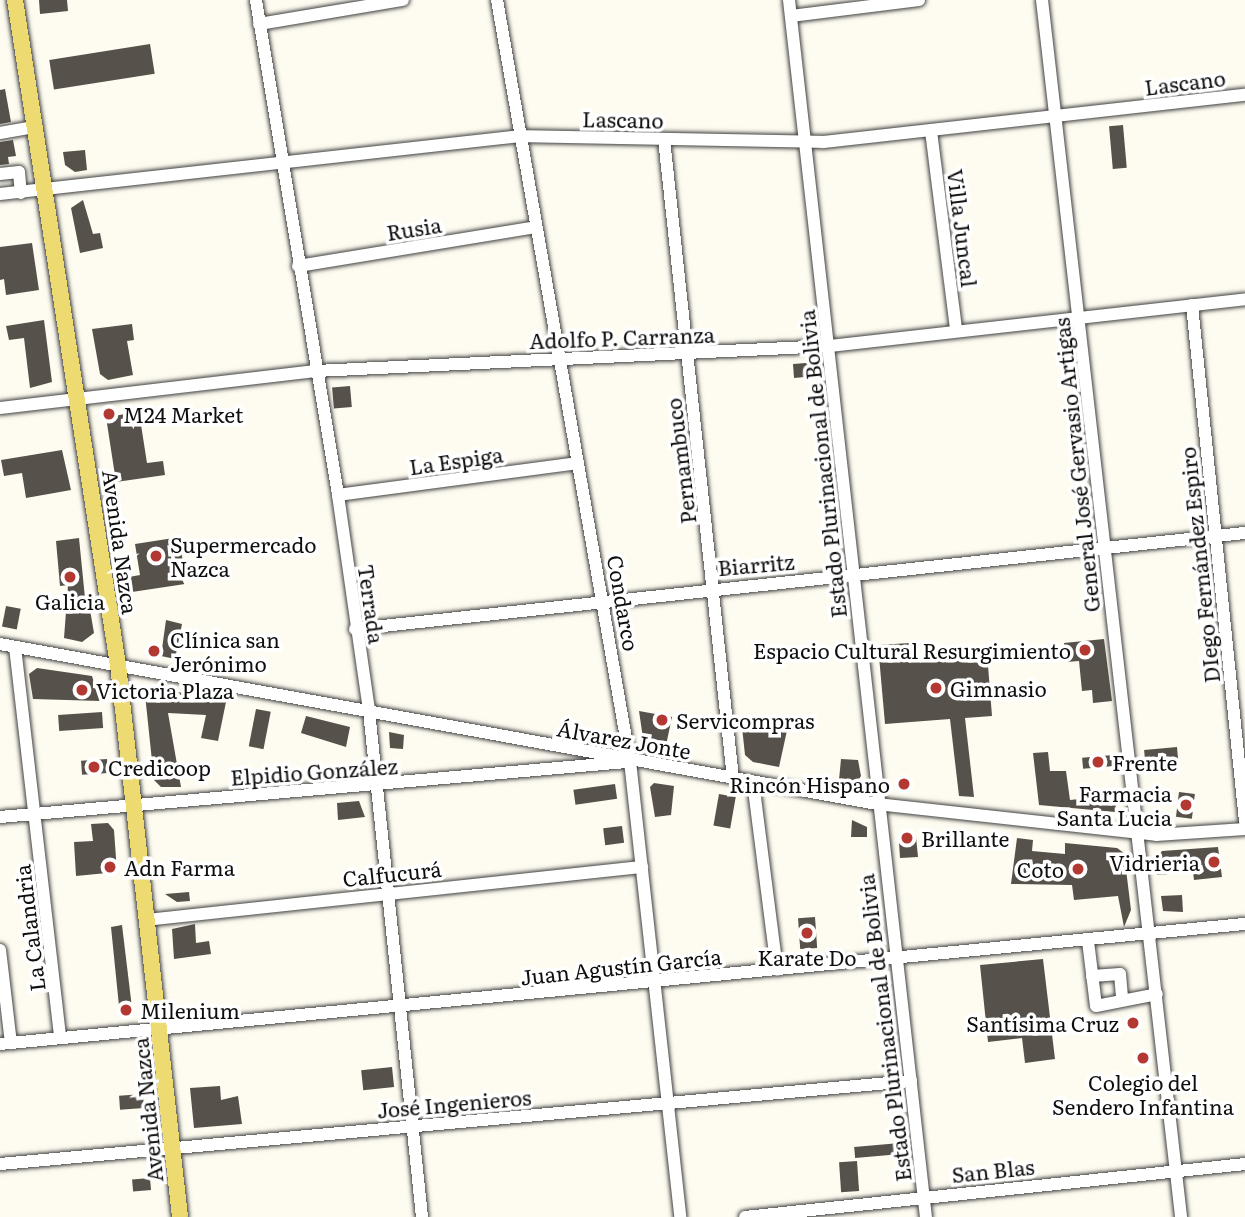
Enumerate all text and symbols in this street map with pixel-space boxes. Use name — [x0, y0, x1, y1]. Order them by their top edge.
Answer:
street label: Lascano — [1143, 65, 1227, 99]
street label: Lascano — [582, 106, 664, 132]
street label: Villa Juncal — [943, 168, 983, 288]
street label: Rusia — [385, 211, 443, 245]
street label: Estado Plurinacional de Bolivia — [793, 309, 851, 619]
street label: General José Gervasio Artigas — [1048, 316, 1104, 614]
street label: Adolfo P. Carranza — [529, 321, 715, 353]
street label: Pernambuco — [660, 397, 700, 525]
place label: M24 Market — [123, 401, 243, 427]
marker: M24 Market — [101, 406, 117, 422]
street label: La Espiga — [407, 441, 505, 479]
street label: DIego Fernández Espiro — [1174, 446, 1224, 684]
street label: Avenida Nazca — [98, 468, 144, 616]
place label: Supermercado Nazca — [170, 531, 317, 581]
marker: Supermercado Nazca — [148, 548, 164, 564]
street label: Biarritz — [717, 548, 795, 580]
street label: Condarco — [603, 553, 645, 653]
street label: Terrada — [354, 563, 390, 645]
marker: Galicia — [62, 569, 78, 585]
place label: Galicia — [35, 588, 105, 614]
place label: Clínica san Jerónimo — [170, 626, 280, 676]
place label: Espacio Cultural Resurgimiento — [753, 637, 1071, 663]
marker: Clínica san Jerónimo — [144, 641, 164, 661]
marker: Espacio Cultural Resurgimiento — [1077, 642, 1093, 658]
place label: Gimnasio — [950, 675, 1047, 701]
place label: Victoria Plaza — [96, 677, 234, 703]
marker: Gimnasio — [928, 680, 944, 696]
marker: Victoria Plaza — [74, 682, 90, 698]
place label: Servicompras — [676, 707, 815, 733]
marker: Servicompras — [654, 712, 670, 728]
street label: Álvarez Jonte — [555, 715, 693, 763]
place label: Frente — [1112, 749, 1177, 775]
street label: Elpidio González — [230, 753, 398, 789]
place label: Credicoop — [108, 754, 211, 780]
marker: Frente — [1090, 754, 1106, 770]
marker: Credicoop — [86, 759, 102, 775]
place label: Rincón Hispano — [729, 771, 890, 797]
marker: Rincón Hispano — [896, 776, 912, 792]
place label: Farmacia Santa Lucia — [1056, 780, 1172, 830]
marker: Farmacia Santa Lucia — [1178, 797, 1194, 813]
place label: Brillante — [921, 825, 1010, 851]
marker: Brillante — [899, 830, 915, 846]
place label: Vidrieria — [1109, 849, 1200, 875]
place label: Adn Farma — [124, 854, 235, 880]
marker: Vidrieria — [1206, 854, 1222, 870]
street label: Calfucurá — [341, 855, 443, 891]
place label: Coto — [1017, 856, 1064, 882]
marker: Adn Farma — [102, 859, 118, 875]
marker: Coto — [1070, 861, 1086, 877]
street label: La Calandria — [9, 863, 49, 993]
street label: Estado Plurinacional de Bolivia — [853, 873, 915, 1183]
marker: Karate Do — [799, 925, 815, 941]
street label: Juan Agustín García — [519, 943, 723, 989]
place label: Karate Do — [757, 944, 857, 970]
place label: Milenium — [140, 997, 240, 1023]
marker: Milenium — [118, 1002, 134, 1018]
place label: Santísima Cruz — [966, 1010, 1119, 1036]
marker: Santísima Cruz — [1125, 1015, 1141, 1031]
street label: Avenida Nazca — [127, 1036, 167, 1184]
marker: Colegio del Sendero Infantina — [1135, 1050, 1151, 1066]
place label: Colegio del Sendero Infantina — [1052, 1069, 1234, 1119]
street label: José Ingenieros — [376, 1084, 532, 1122]
street label: San Blas — [950, 1153, 1036, 1187]

